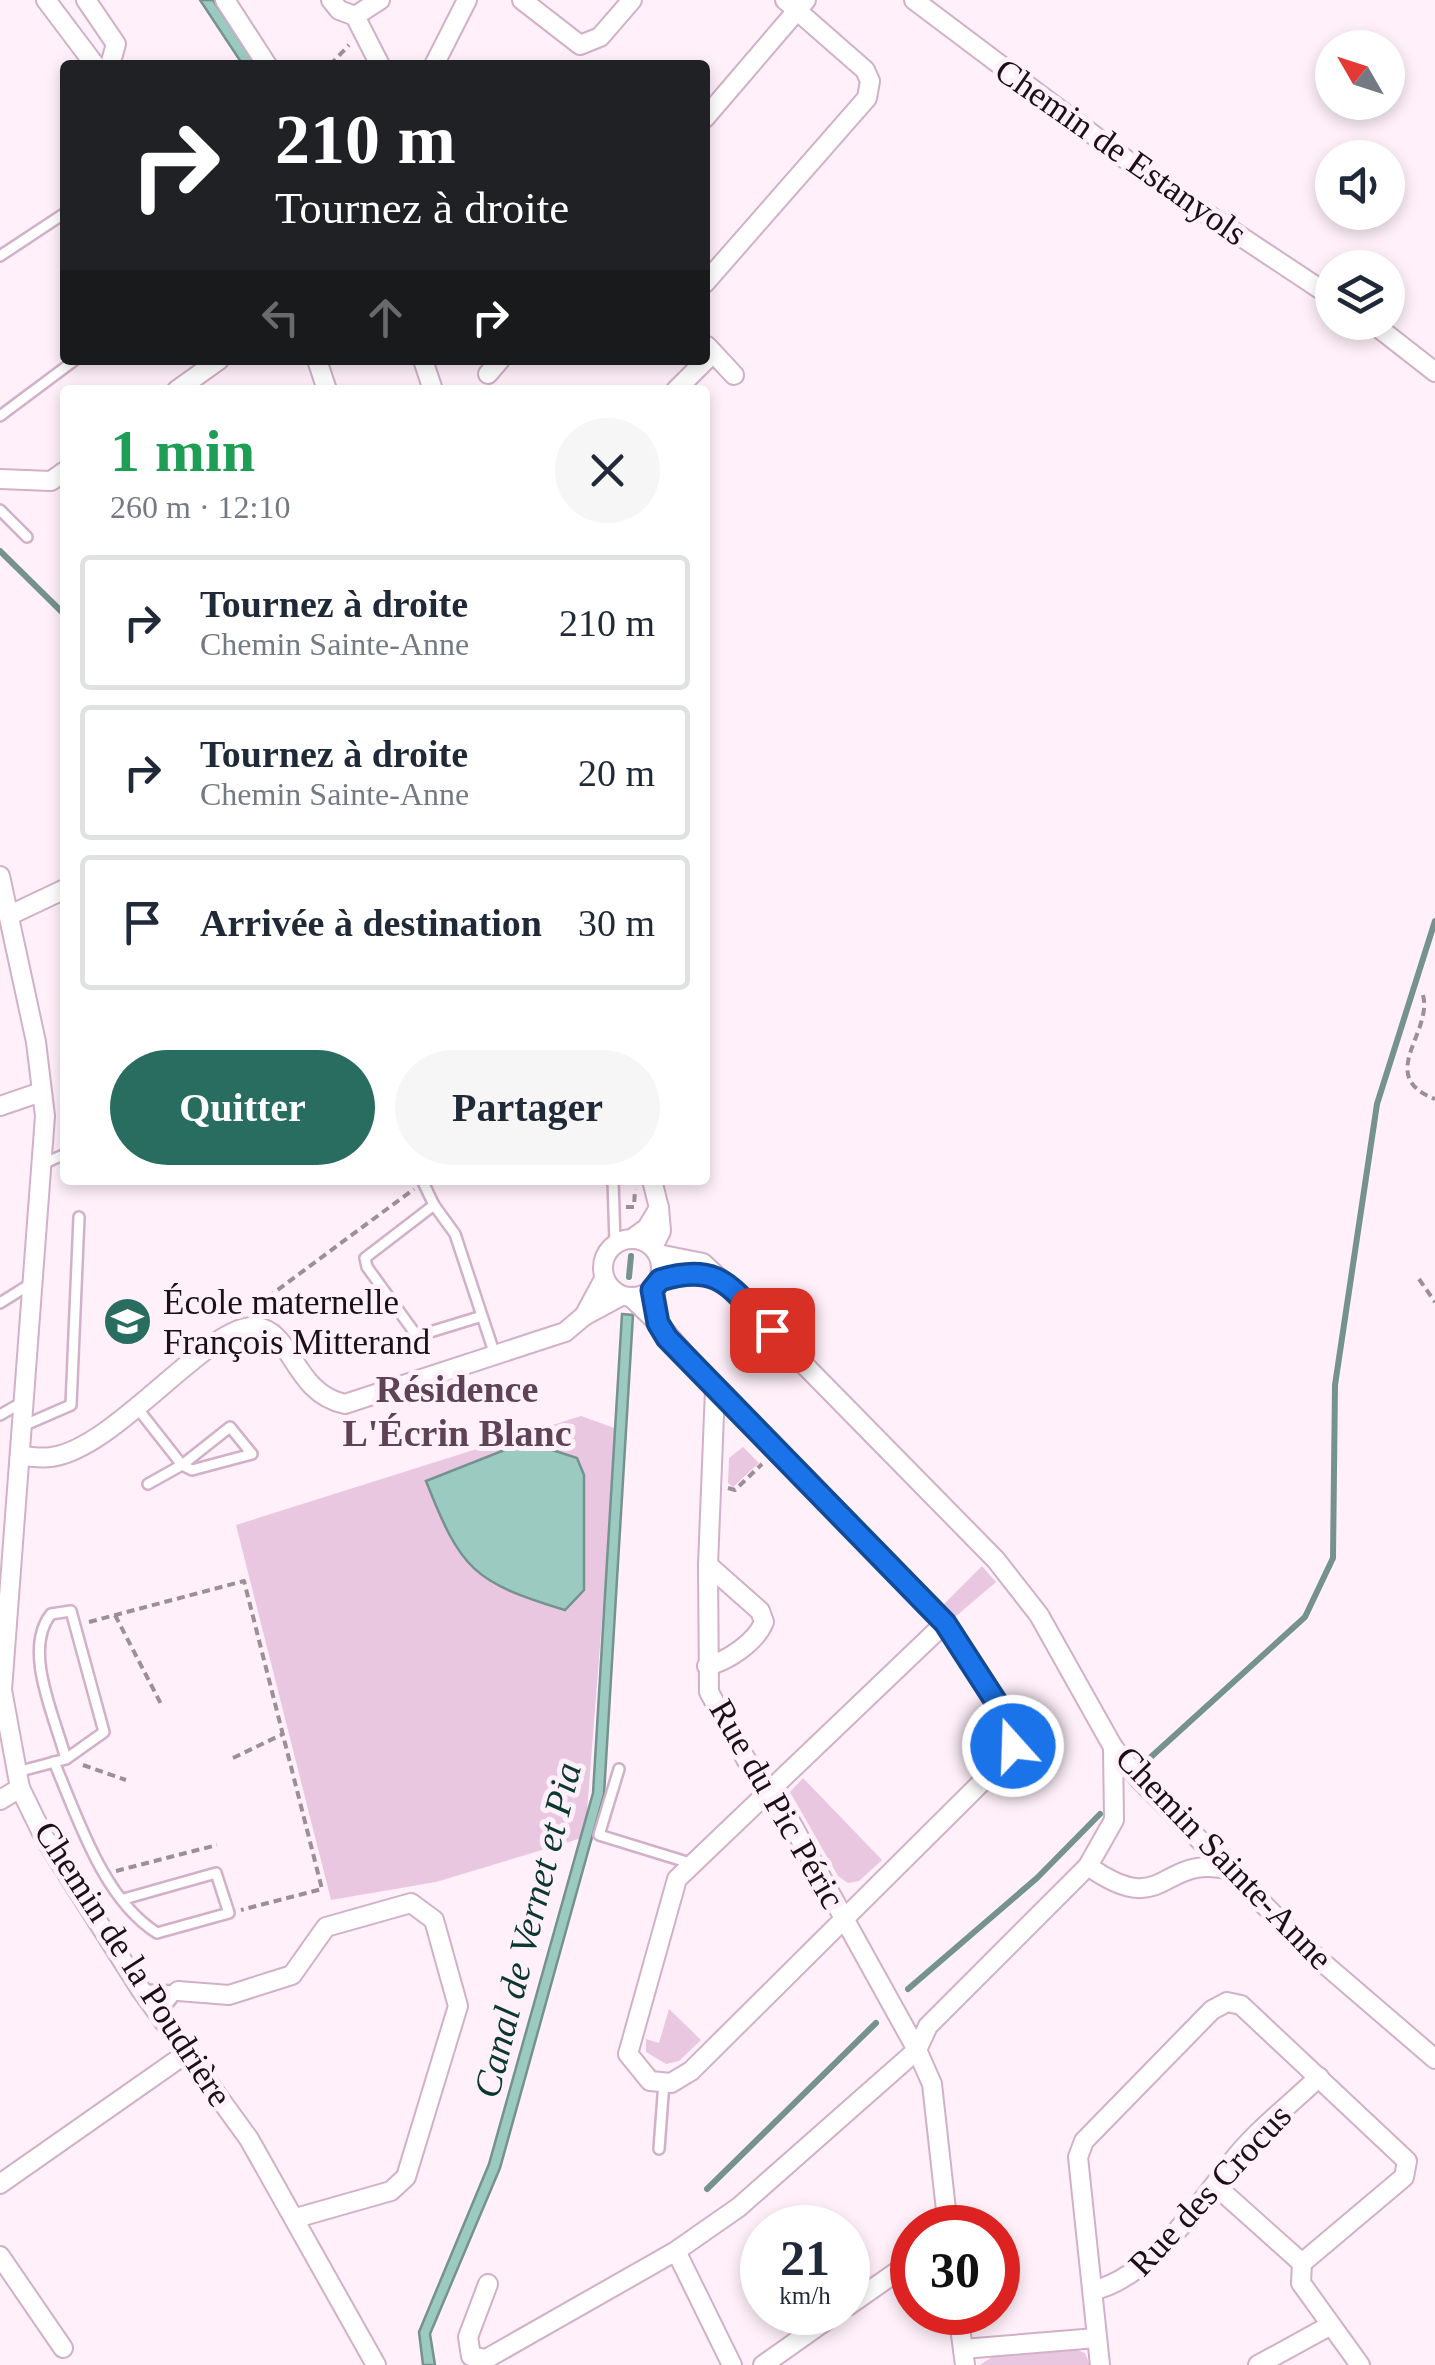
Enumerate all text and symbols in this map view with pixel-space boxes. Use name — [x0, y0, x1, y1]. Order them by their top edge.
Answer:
north arrow — [1315, 30, 1405, 120]
map controls — [1315, 30, 1405, 340]
street label: Chemin de Estanyols — [988, 51, 1254, 253]
icon: right — [110, 100, 240, 230]
text: 210 m — [275, 101, 456, 178]
button: sound — [1315, 140, 1405, 230]
text: Tournez à droite — [275, 183, 569, 233]
button: layers — [1315, 250, 1405, 340]
icon: left — [253, 290, 308, 345]
icon: ahead — [358, 290, 413, 345]
icon: right — [463, 290, 518, 345]
text: 1 min — [110, 418, 255, 484]
button: close — [555, 418, 660, 523]
text: 260 m · 12:10 — [110, 489, 290, 525]
text: Tournez à droite — [200, 583, 468, 625]
icon: right — [115, 595, 170, 650]
text: 210 m — [559, 602, 655, 644]
text: Chemin Sainte-Anne — [200, 626, 469, 662]
text: Tournez à droite — [200, 733, 468, 775]
icon: right — [115, 745, 170, 800]
text: 20 m — [578, 752, 655, 794]
text: Chemin Sainte-Anne — [200, 776, 469, 812]
icon: arrive — [115, 895, 170, 950]
text: Arrivée à destination — [200, 902, 542, 944]
text: 30 m — [578, 902, 655, 944]
button: Quitter — [110, 1050, 375, 1165]
button: Partager — [395, 1050, 660, 1165]
place label: École maternelle François Mitterand — [163, 1283, 431, 1362]
pin — [730, 1288, 815, 1373]
school or university icon: École maternelle François Mitterand — [102, 1296, 154, 1348]
icon: arrive — [745, 1303, 800, 1358]
district label: Résidence L'Écrin Blanc — [342, 1368, 572, 1454]
street label: Rue du Pic Péric — [702, 1693, 852, 1915]
position arrow — [961, 1694, 1065, 1798]
street label: Chemin Sainte-Anne — [1108, 1739, 1340, 1977]
water label: Canal de Vernet et Pia — [465, 1758, 589, 2102]
street label: Chemin de la Poudrière — [26, 1814, 240, 2114]
street label: Rue des Crocus — [1121, 2096, 1299, 2284]
speed limit sign: 30 — [890, 2205, 1020, 2335]
text: 21 — [780, 2230, 830, 2286]
text: km/h — [779, 2282, 831, 2309]

